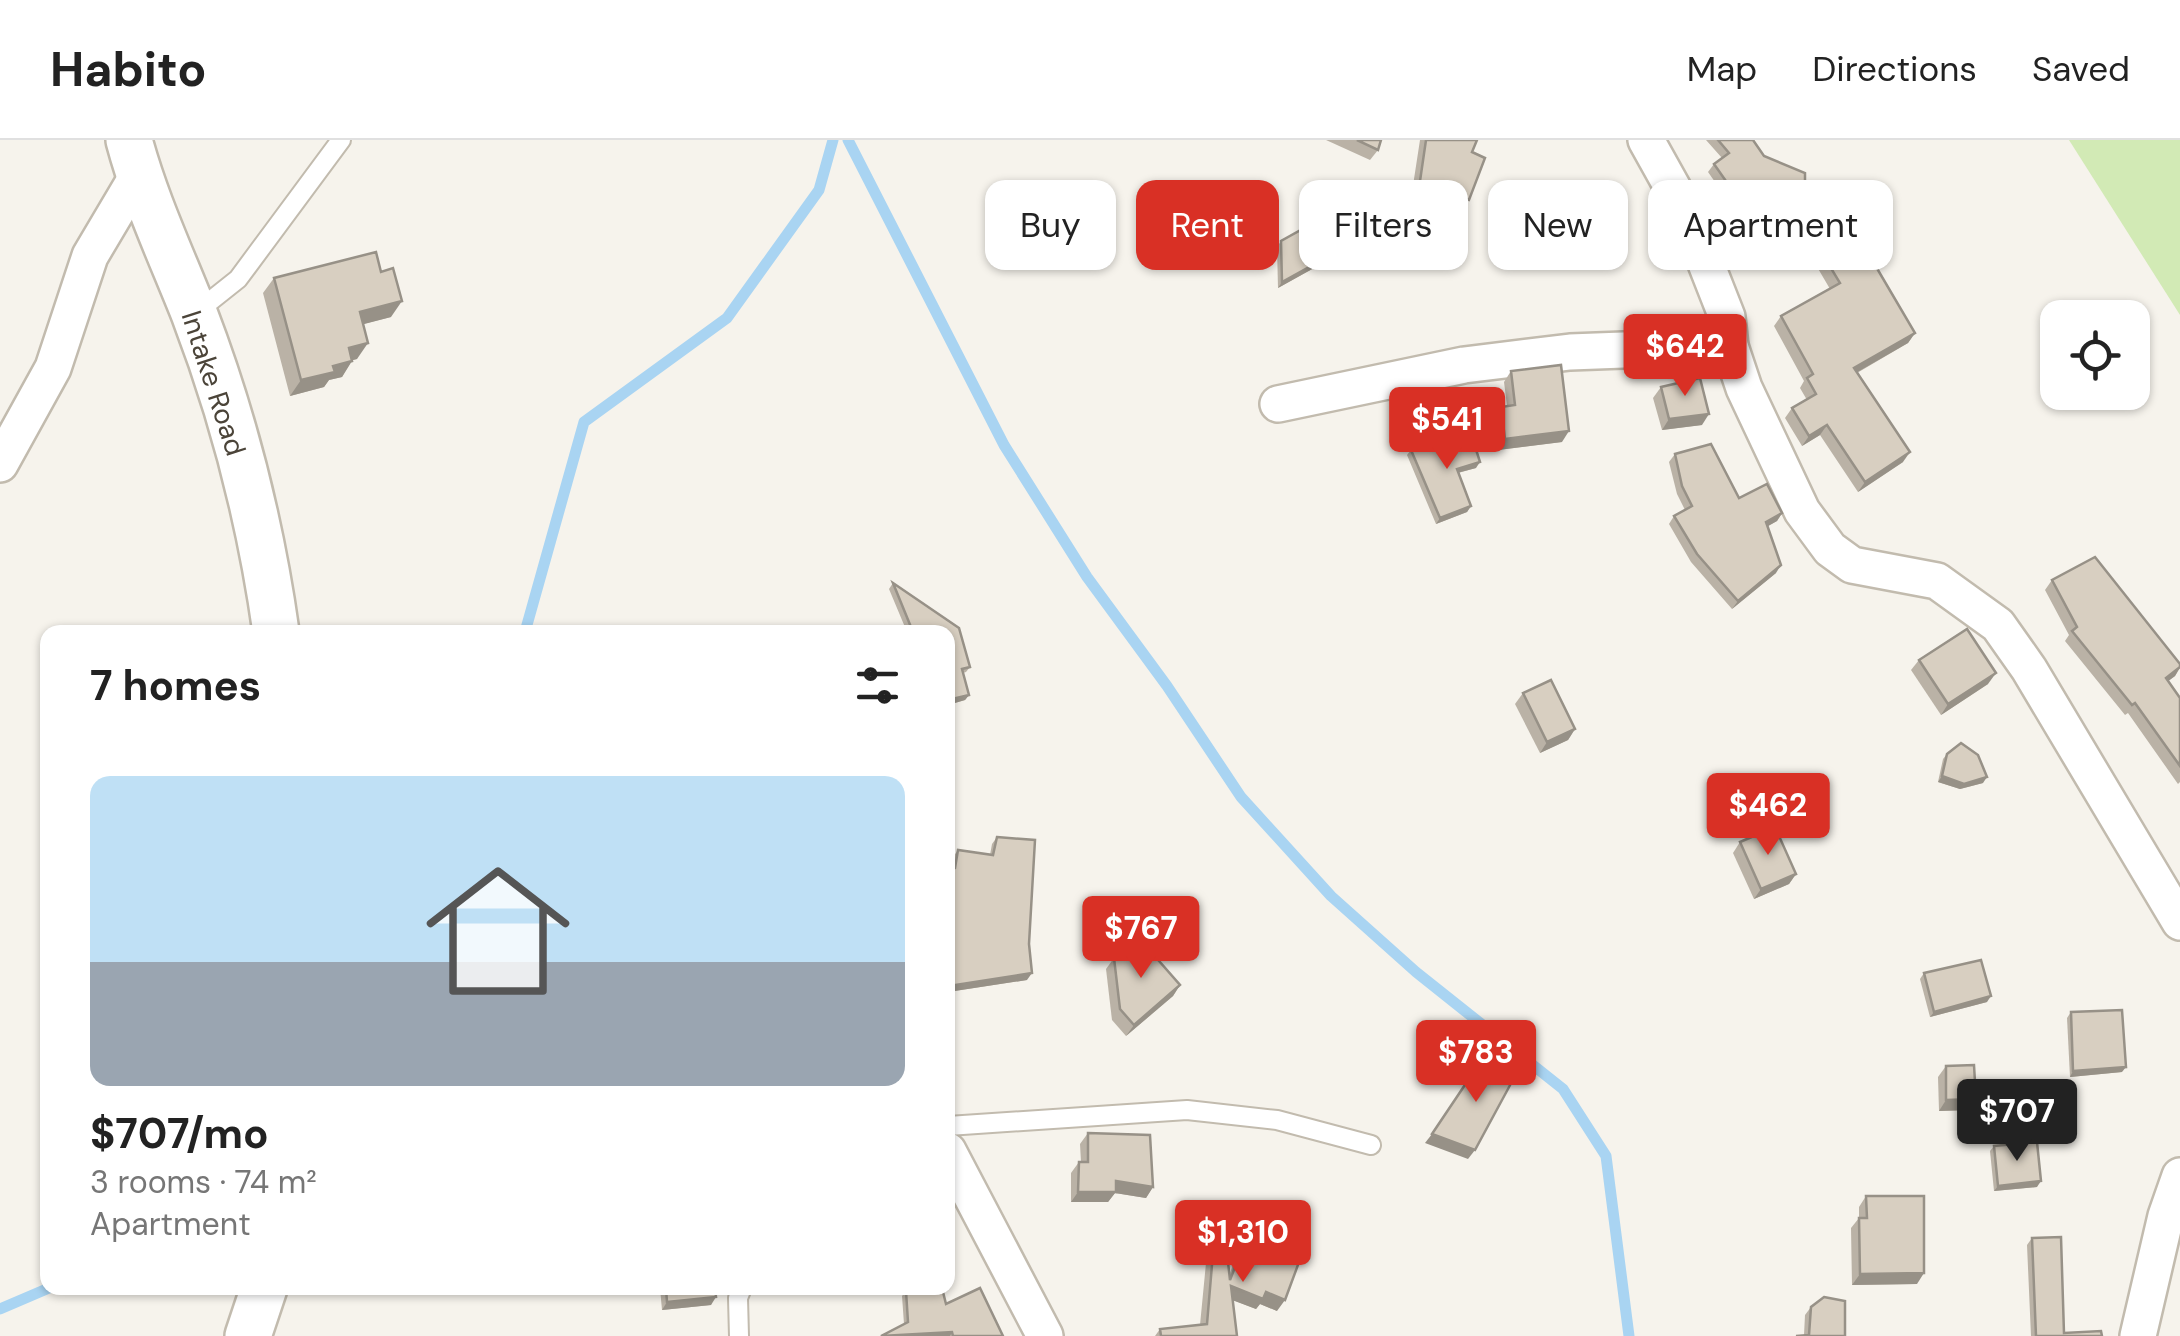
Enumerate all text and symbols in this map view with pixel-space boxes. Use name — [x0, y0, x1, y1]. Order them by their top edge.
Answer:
text: Habito — [50, 38, 206, 101]
text: Map — [1687, 46, 1757, 92]
text: Directions — [1812, 46, 1977, 92]
text: Saved — [2032, 46, 2130, 92]
chip: Buy — [985, 180, 1116, 270]
chip: Rent — [1136, 180, 1279, 270]
chip: Filters — [1299, 180, 1468, 270]
chip: New — [1488, 180, 1628, 270]
chip: Apartment — [1648, 180, 1893, 270]
map controls — [2040, 300, 2150, 410]
button: locate — [2040, 300, 2150, 410]
street label: Intake Road — [173, 306, 254, 460]
pin: $642 — [1626, 314, 1744, 399]
text: $642 — [1646, 325, 1724, 367]
pin: $541 — [1388, 387, 1506, 472]
text: $541 — [1411, 398, 1483, 440]
text: 7 homes — [90, 658, 261, 713]
icon: filters — [850, 658, 905, 713]
pin: $462 — [1709, 773, 1827, 858]
text: $462 — [1729, 784, 1807, 826]
icon: home — [408, 841, 588, 1021]
pin: $767 — [1082, 896, 1200, 981]
text: $767 — [1104, 907, 1178, 949]
pin: $783 — [1417, 1020, 1535, 1105]
text: $783 — [1438, 1031, 1514, 1073]
pin: $707 — [1958, 1079, 2076, 1164]
text: $707 — [1979, 1090, 2055, 1132]
text: $707/mo — [90, 1106, 269, 1161]
text: 3 rooms · 74 m² — [90, 1161, 317, 1203]
pin: $1,310 — [1162, 1200, 1324, 1285]
text: Apartment — [90, 1203, 251, 1245]
text: $1,310 — [1197, 1211, 1289, 1253]

